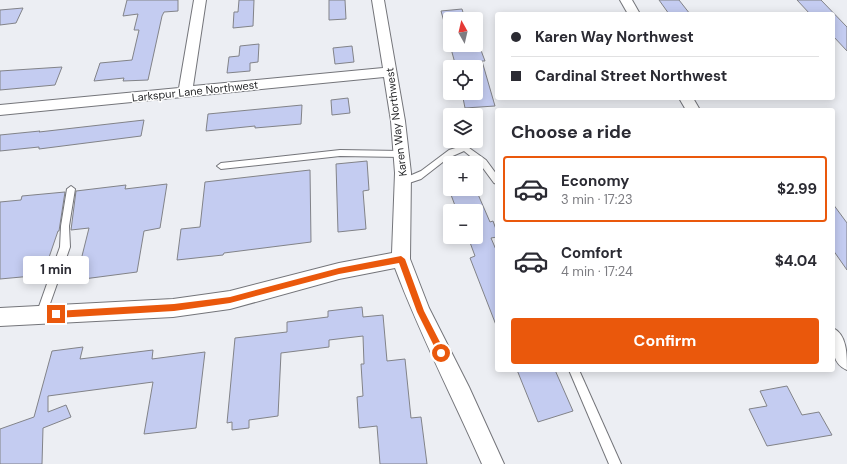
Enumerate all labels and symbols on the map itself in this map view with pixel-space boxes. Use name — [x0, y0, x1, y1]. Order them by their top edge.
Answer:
north arrow — [443, 12, 483, 52]
street label: Karen Way Northwest — [382, 67, 410, 177]
street label: Larkspur Lane Northwest — [131, 77, 259, 105]
callout: 1 min — [23, 256, 89, 284]
route end — [47, 305, 65, 323]
route start — [432, 344, 450, 362]

